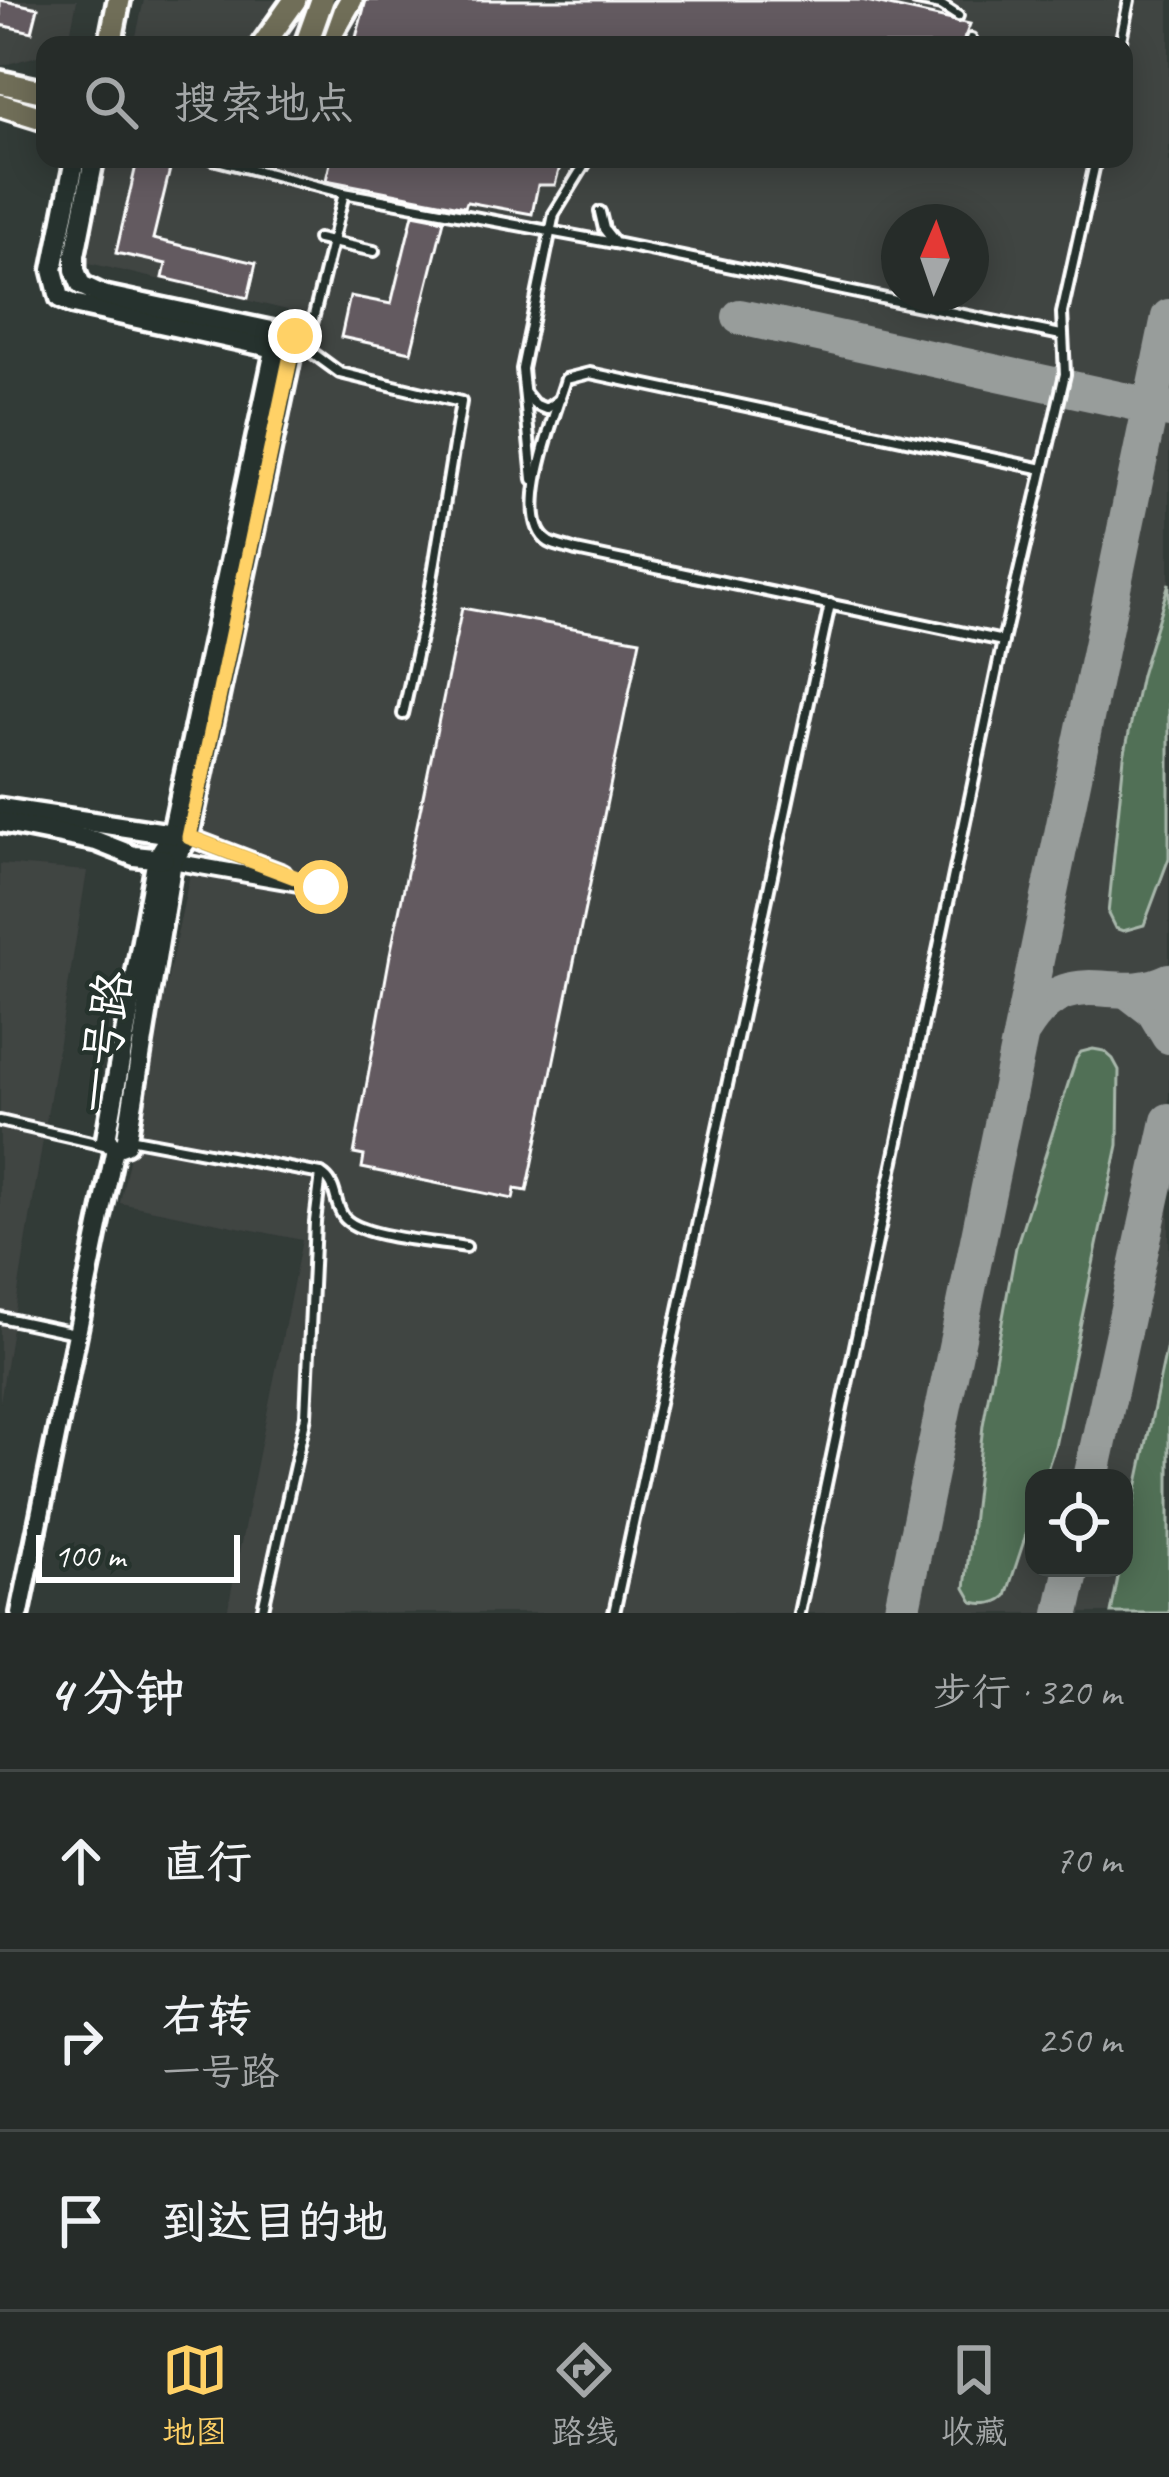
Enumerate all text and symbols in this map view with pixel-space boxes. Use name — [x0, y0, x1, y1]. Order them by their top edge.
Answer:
search box — [36, 36, 1133, 168]
icon: search — [78, 69, 144, 135]
text: 搜索地点 — [174, 75, 354, 132]
north arrow — [881, 204, 989, 312]
route end — [268, 309, 322, 363]
route start — [294, 860, 348, 914]
street label: 一号路 — [63, 966, 145, 1118]
map controls — [1025, 1469, 1133, 1577]
button: locate — [1025, 1469, 1133, 1577]
scale bar — [36, 1529, 240, 1582]
text: 100 m — [54, 1535, 125, 1577]
text: 4 分钟 — [48, 1661, 185, 1725]
text: 步行 · 320 m — [933, 1668, 1121, 1717]
icon: ahead — [48, 1828, 114, 1894]
text: 直行 — [162, 1834, 252, 1891]
text: 70 m — [1055, 1836, 1121, 1885]
text: 右转 — [162, 1988, 252, 2045]
icon: right — [48, 2008, 114, 2074]
text: 250 m — [1037, 2016, 1121, 2065]
text: 一号路 — [162, 2048, 279, 2097]
icon: arrive — [48, 2188, 114, 2254]
text: 到达目的地 — [162, 2194, 387, 2251]
tab: 地图 — [162, 2337, 228, 2453]
tab: 路线 — [551, 2337, 617, 2453]
tab: 收藏 — [941, 2337, 1007, 2453]

